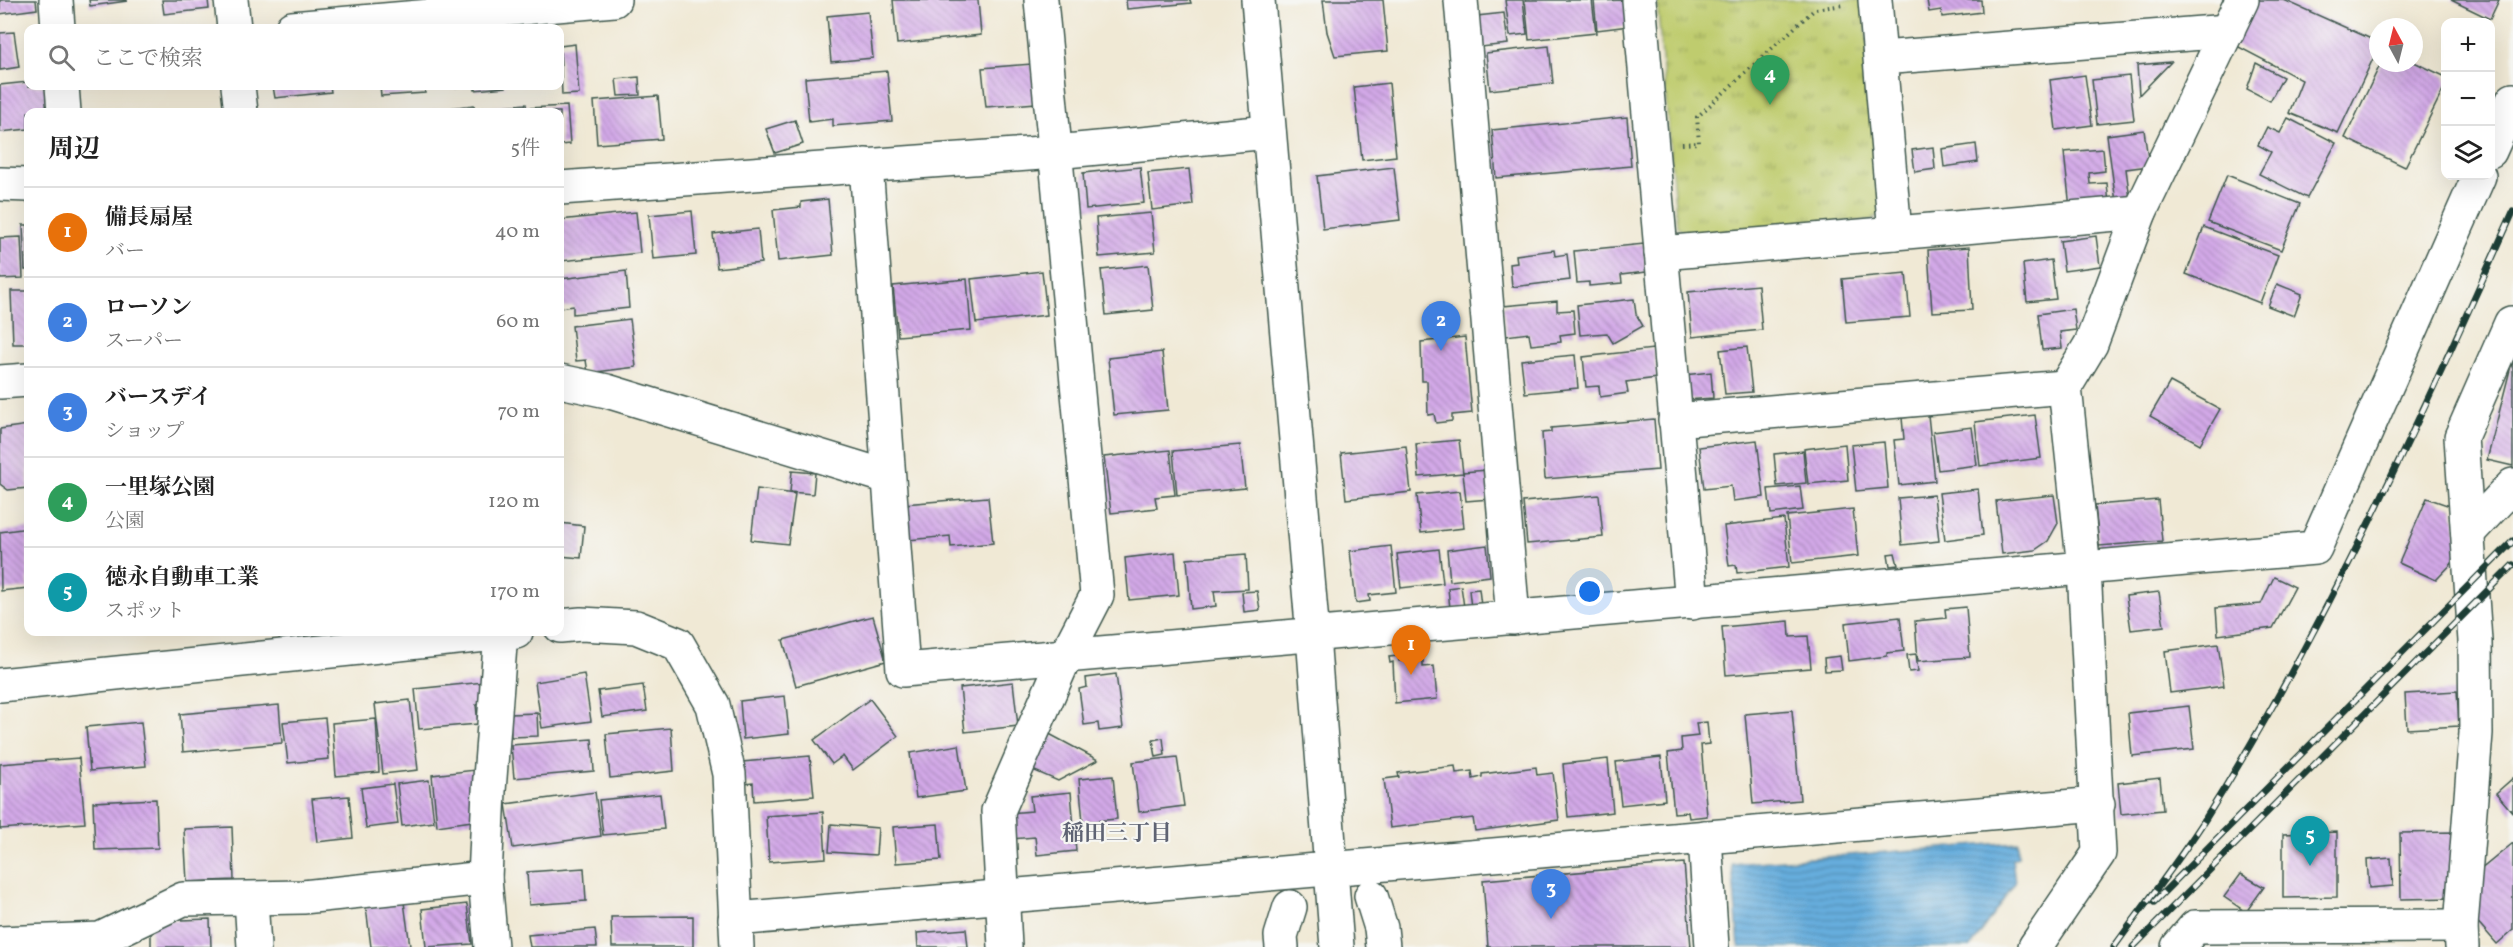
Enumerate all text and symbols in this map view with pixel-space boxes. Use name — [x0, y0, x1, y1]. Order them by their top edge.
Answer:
north arrow — [2369, 18, 2423, 72]
map controls — [2441, 18, 2495, 180]
button: + — [2441, 18, 2495, 72]
search box — [24, 24, 564, 90]
icon: search — [45, 41, 78, 74]
text: ここで検索 — [93, 44, 203, 75]
pin: 4 — [1750, 56, 1790, 105]
button: − — [2441, 72, 2495, 126]
button: layers — [2441, 126, 2495, 180]
text: 周辺 — [48, 132, 100, 168]
text: 5件 — [510, 135, 540, 163]
text: 備長扇屋 — [105, 203, 193, 234]
text: 1 — [63, 218, 72, 246]
text: 40 m — [495, 218, 540, 246]
text: バー — [105, 238, 145, 266]
text: ローソン — [105, 293, 192, 324]
pin: 2 — [1422, 302, 1460, 351]
text: 2 — [62, 308, 73, 336]
text: 60 m — [496, 308, 540, 336]
text: スーパー — [105, 328, 183, 356]
text: バースデイ — [105, 383, 212, 414]
text: 3 — [62, 398, 73, 426]
text: 70 m — [497, 398, 540, 426]
text: ショップ — [105, 418, 185, 446]
text: 一里塚公園 — [105, 473, 215, 504]
text: 4 — [61, 488, 74, 516]
text: 120 m — [488, 488, 540, 516]
text: 公園 — [105, 508, 145, 536]
text: 徳永自動車工業 — [105, 563, 259, 594]
your location — [1575, 577, 1604, 606]
text: 5 — [63, 578, 72, 606]
text: 170 m — [490, 578, 540, 606]
text: スポット — [105, 598, 185, 626]
pin: 1 — [1392, 626, 1430, 675]
pin: 5 — [2290, 816, 2330, 866]
district label: 稲田三丁目 — [1062, 819, 1172, 850]
pin: 3 — [1532, 870, 1570, 919]

